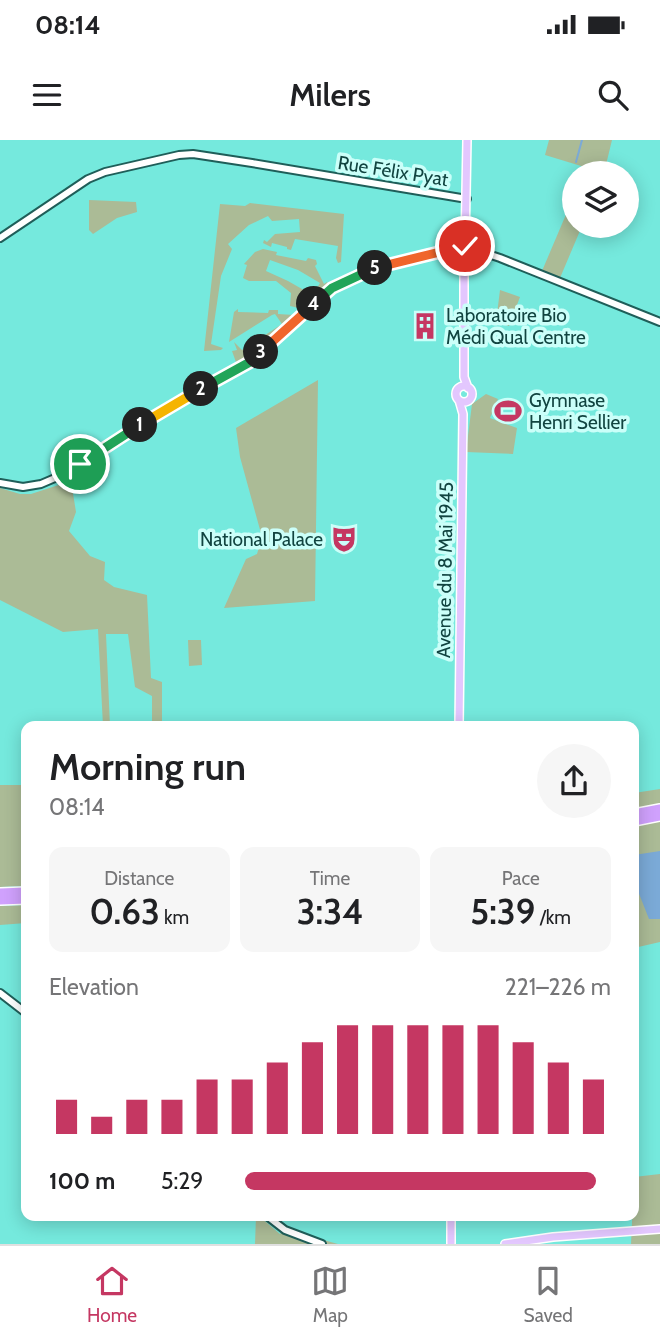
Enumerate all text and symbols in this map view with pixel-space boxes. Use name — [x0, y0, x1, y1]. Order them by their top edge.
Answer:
text: 08:14 — [35, 9, 101, 41]
text: Milers — [289, 75, 371, 114]
icon: menu — [28, 76, 66, 114]
icon: search — [594, 76, 632, 114]
street label: Rue Félix Pyat — [336, 151, 450, 191]
map controls — [562, 161, 639, 238]
button: layers — [562, 161, 639, 238]
pin — [435, 216, 495, 276]
icon: check — [446, 227, 484, 265]
pin: 5 — [358, 250, 392, 286]
text: 5 — [369, 256, 380, 279]
pin: 4 — [296, 286, 332, 322]
text: 4 — [308, 292, 319, 315]
place label: Laboratoire Bio Médi Qual Centre — [446, 304, 586, 349]
building icon: Laboratoire Bio Médi Qual Centre — [410, 311, 440, 341]
pin: 3 — [244, 334, 278, 370]
text: 3 — [255, 340, 266, 363]
pin: 2 — [184, 372, 218, 406]
text: 2 — [195, 377, 206, 400]
place label: Gymnase Henri Sellier — [529, 389, 626, 434]
sports icon: Gymnase Henri Sellier — [493, 396, 523, 426]
pin: 1 — [122, 408, 158, 442]
text: 1 — [136, 413, 143, 436]
pin — [50, 434, 110, 494]
icon: arrive — [61, 445, 99, 483]
street label: Avenue du 8 Mai 1945 — [432, 482, 458, 658]
theatre icon: National Palace — [329, 524, 359, 554]
place label: National Palace — [200, 528, 323, 551]
text: Morning run — [49, 743, 246, 790]
button: share — [537, 744, 611, 818]
text: 08:14 — [49, 793, 105, 821]
text: Distance — [104, 867, 174, 890]
text: Time — [310, 867, 350, 890]
text: Pace — [502, 867, 540, 890]
text: 0.63 — [89, 890, 160, 933]
text: 3:34 — [297, 890, 363, 933]
text: 5:39 — [470, 890, 535, 933]
text: km — [160, 906, 189, 929]
text: /km — [535, 906, 571, 929]
text: Elevation — [49, 973, 139, 1001]
text: 221–226 m — [505, 973, 611, 1001]
text: 100 m — [49, 1167, 115, 1195]
text: 5:29 — [161, 1167, 203, 1195]
tab: Home — [87, 1262, 137, 1327]
tab: Map — [311, 1262, 349, 1327]
tab: Saved — [524, 1262, 573, 1327]

